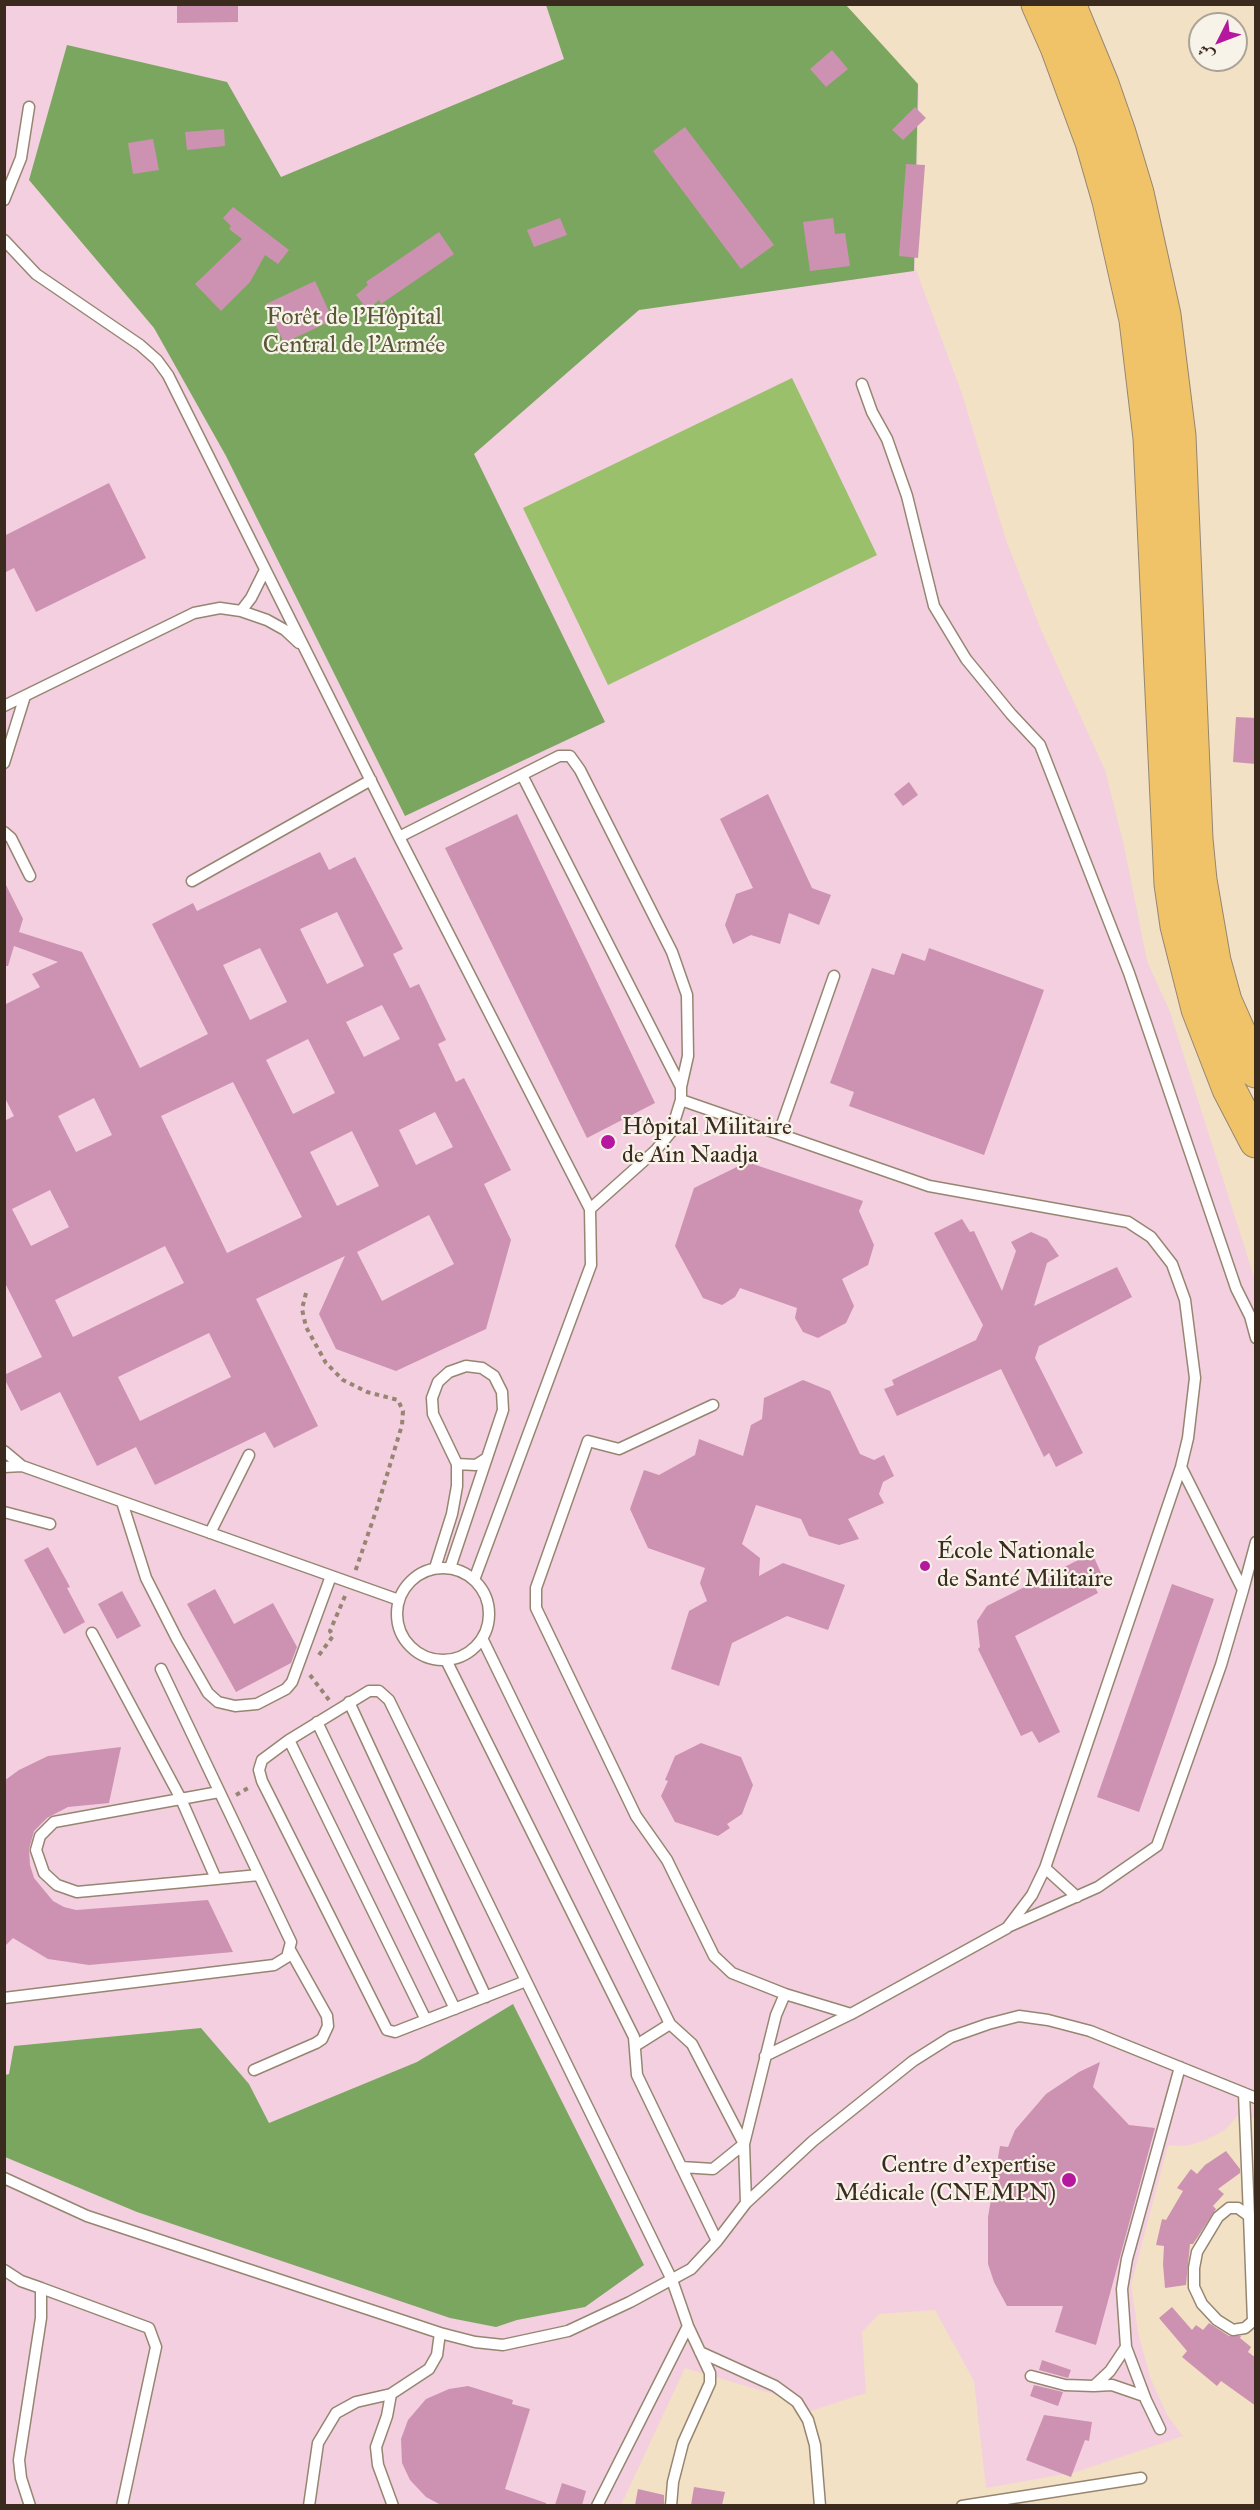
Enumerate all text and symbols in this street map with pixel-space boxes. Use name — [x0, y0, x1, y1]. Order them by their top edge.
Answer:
north arrow — [1188, 12, 1248, 72]
text: ش — [1193, 41, 1218, 65]
park label: Forêt de l'Hôpital Central de l'Armée — [263, 304, 445, 360]
place label: Hôpital Militaire de Ain Naadja — [622, 1114, 792, 1170]
marker: Hôpital Militaire de Ain Naadja — [599, 1133, 617, 1151]
place label: École Nationale de Santé Militaire — [937, 1538, 1113, 1594]
marker: École Nationale de Santé Militaire — [918, 1559, 932, 1573]
place label: Centre d'expertise Médicale (CNEMPN) — [835, 2152, 1056, 2208]
marker: Centre d'expertise Médicale (CNEMPN) — [1060, 2171, 1078, 2189]

